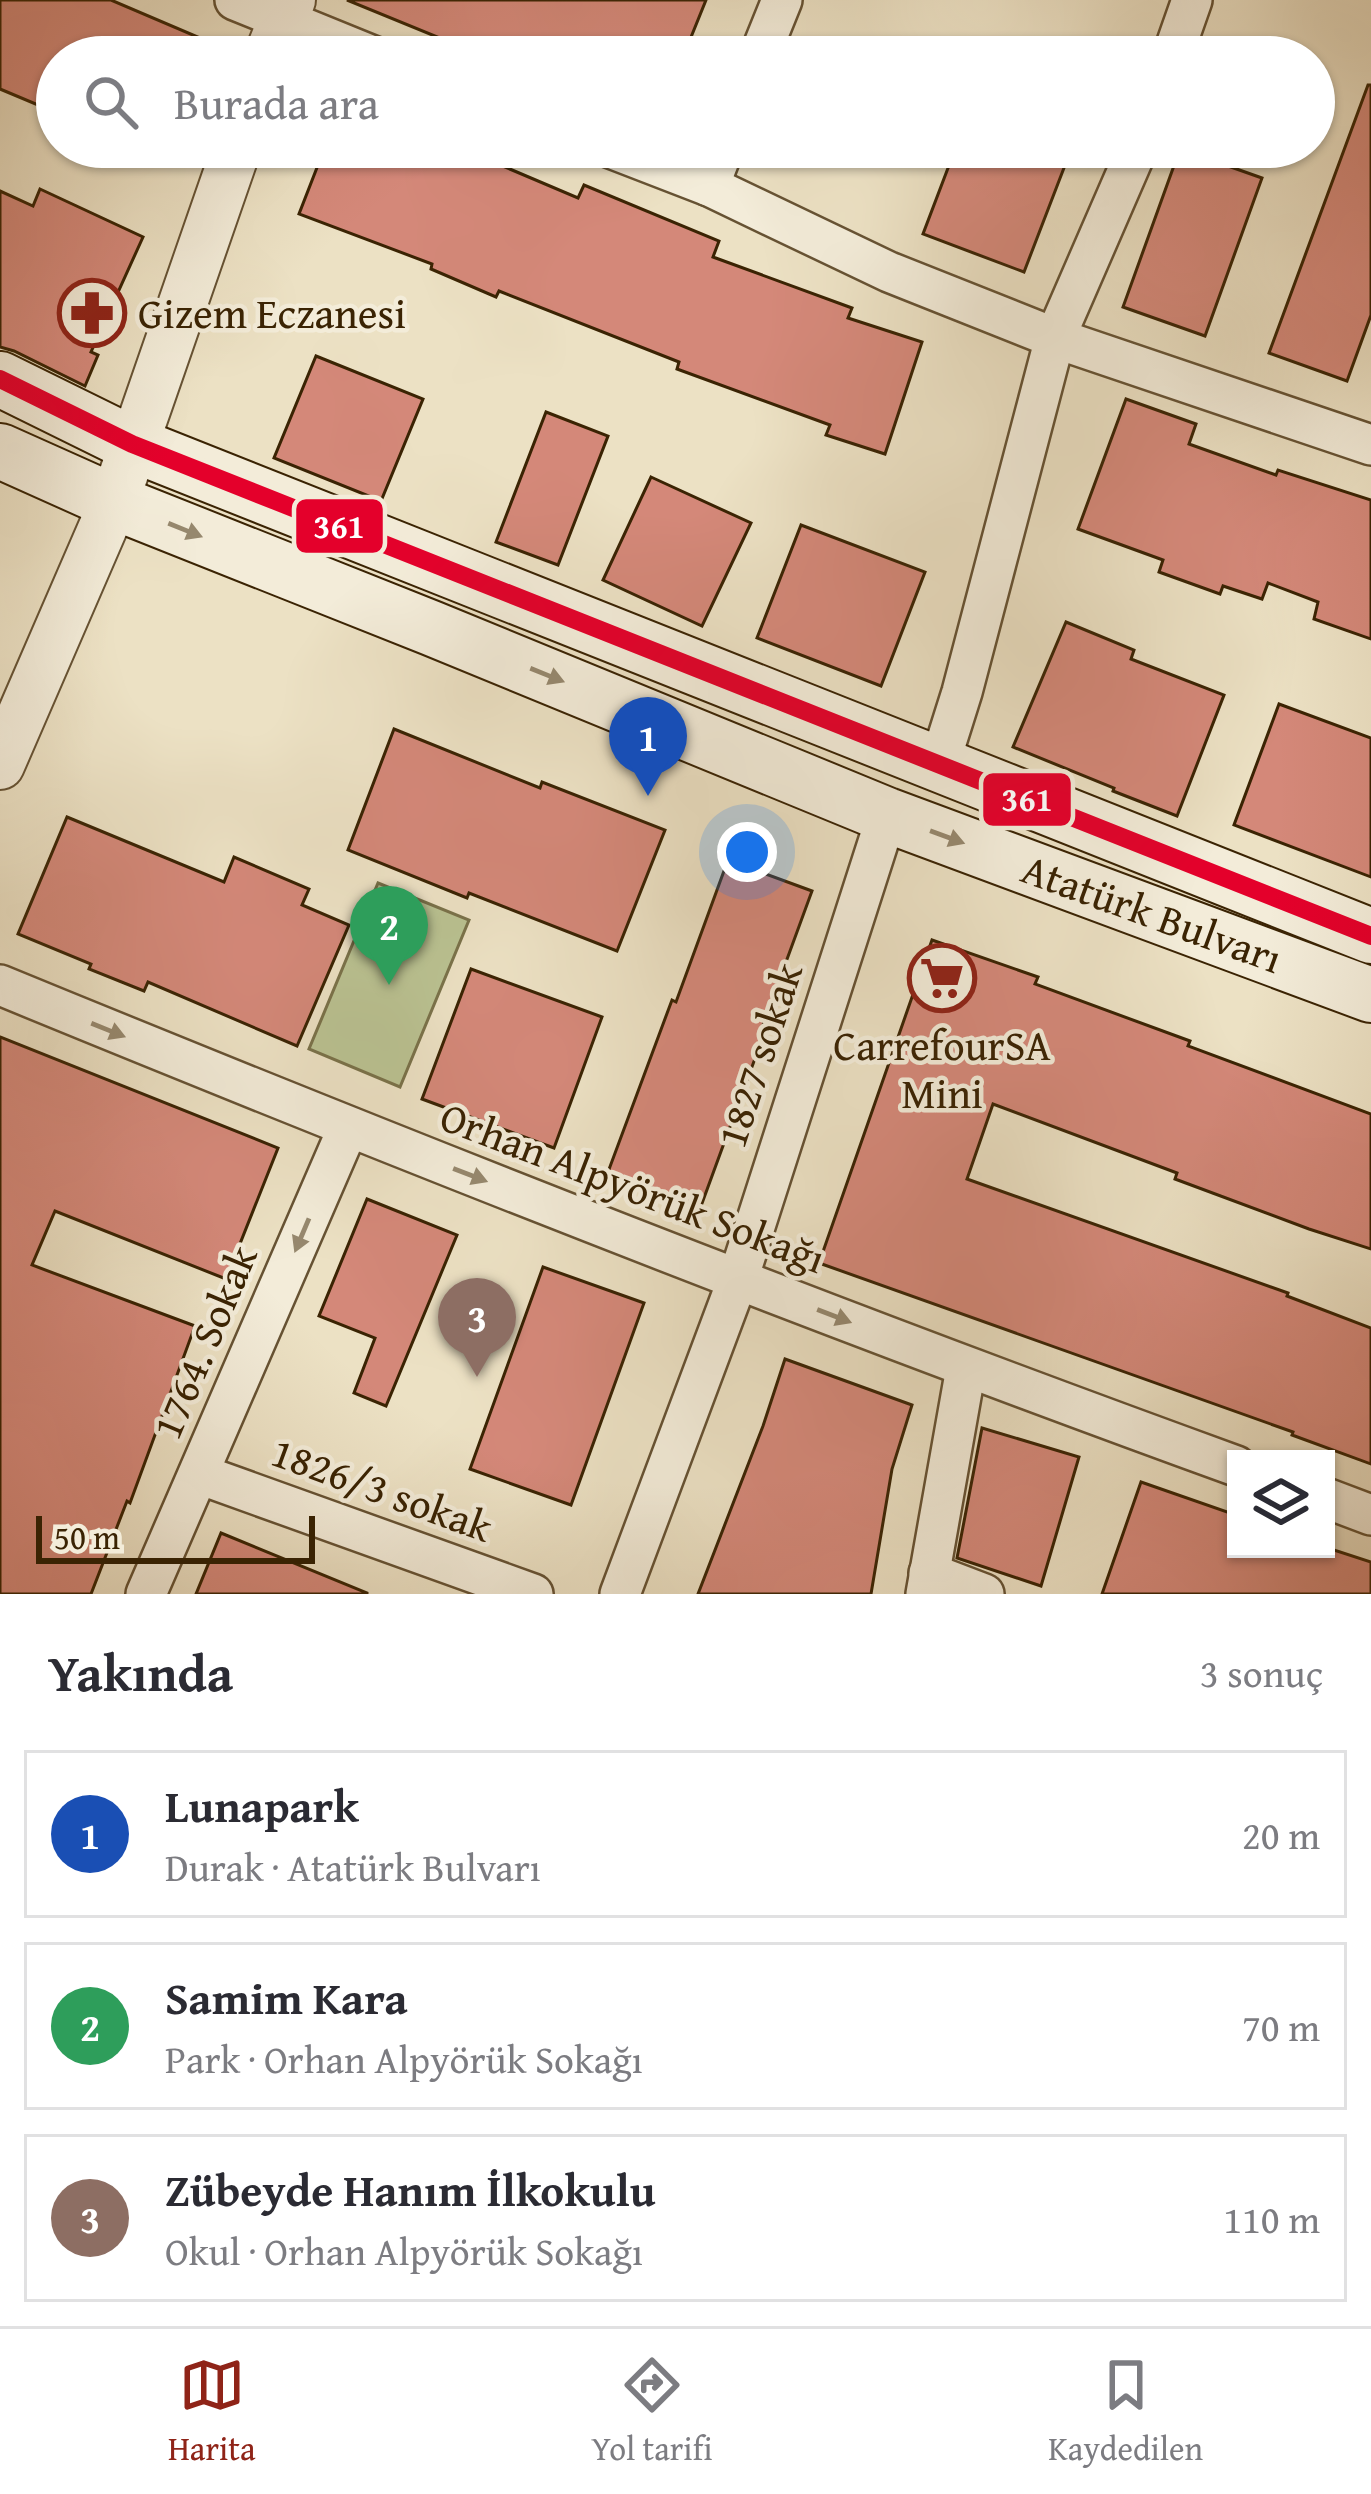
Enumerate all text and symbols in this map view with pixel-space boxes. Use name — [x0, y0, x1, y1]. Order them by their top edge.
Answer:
search box — [36, 36, 1335, 168]
icon: search — [78, 69, 144, 135]
text: Burada ara — [174, 70, 379, 135]
pharmacy icon: Gizem Eczanesi — [57, 278, 127, 348]
place label: Gizem Eczanesi — [138, 282, 406, 343]
line badge: 361 — [294, 497, 385, 555]
text: 361 — [313, 502, 365, 550]
one-way arrow — [167, 521, 203, 540]
one-way arrow — [529, 666, 565, 685]
pin: 1 — [609, 697, 687, 796]
line badge: 361 — [981, 771, 1073, 828]
text: 361 — [1001, 775, 1053, 823]
your location — [717, 822, 777, 882]
one-way arrow — [930, 829, 966, 847]
street label: Atatürk Bulvarı — [1013, 837, 1291, 988]
pin: 2 — [350, 886, 428, 985]
supermarket icon: CarrefourSA Mini — [907, 943, 977, 1013]
street label: 1827 sokak — [700, 954, 817, 1155]
place label: CarrefourSA Mini — [833, 1014, 1051, 1123]
one-way arrow — [91, 1021, 127, 1040]
street label: Orhan Alpyörük Sokağı — [432, 1085, 834, 1288]
one-way arrow — [453, 1166, 489, 1185]
one-way arrow — [292, 1218, 312, 1253]
street label: 1764. Sokak — [135, 1235, 272, 1448]
pin: 3 — [438, 1278, 516, 1377]
one-way arrow — [816, 1308, 852, 1327]
street label: 1826/3 sokak — [263, 1420, 502, 1557]
map controls — [1227, 1450, 1335, 1558]
button: layers — [1227, 1450, 1335, 1558]
scale bar — [36, 1510, 315, 1563]
text: 50 m — [54, 1513, 120, 1561]
text: Yakında — [48, 1635, 233, 1710]
text: 3 sonuç — [1200, 1644, 1323, 1701]
text: Lunapark — [165, 1773, 359, 1838]
text: 1 — [80, 1806, 100, 1863]
text: 20 m — [1242, 1806, 1320, 1863]
text: Durak · Atatürk Bulvarı — [165, 1838, 541, 1895]
text: Samim Kara — [165, 1965, 408, 2030]
text: 2 — [80, 1998, 100, 2055]
text: 70 m — [1242, 1998, 1320, 2055]
text: Park · Orhan Alpyörük Sokağı — [165, 2030, 643, 2087]
text: Zübeyde Hanım İlkokulu — [165, 2157, 655, 2222]
text: 3 — [80, 2190, 100, 2247]
text: 110 m — [1223, 2190, 1320, 2247]
text: Okul · Orhan Alpyörük Sokağı — [165, 2222, 643, 2279]
tab: Harita — [168, 2352, 256, 2472]
tab: Yol tarifi — [591, 2352, 713, 2472]
tab: Kaydedilen — [1048, 2352, 1203, 2472]

